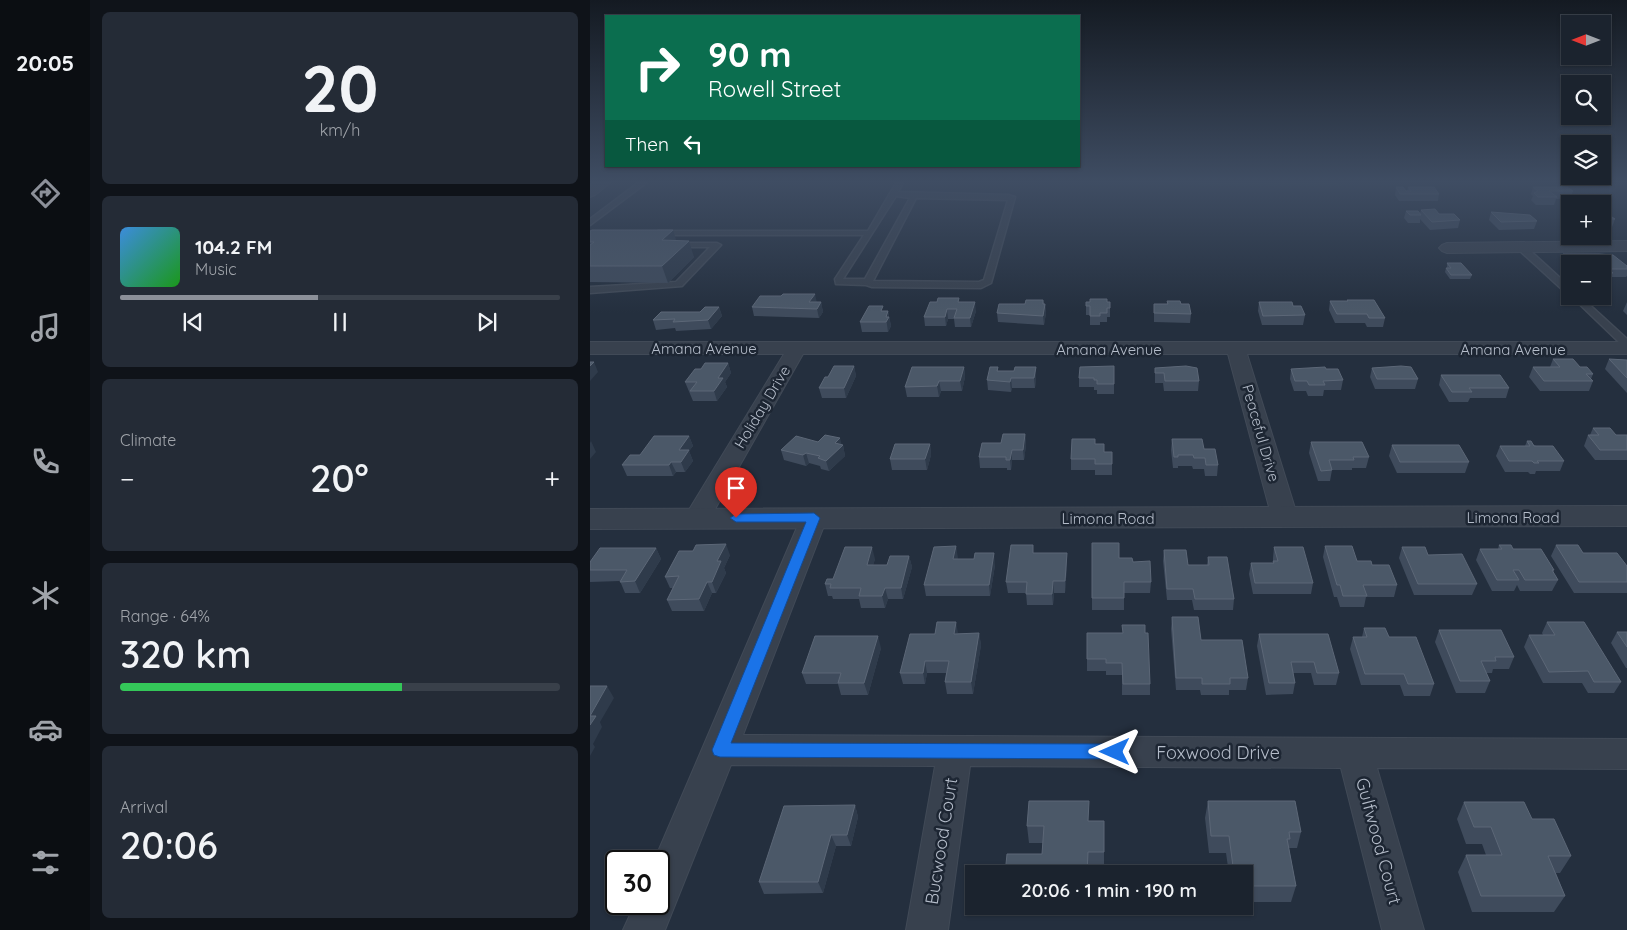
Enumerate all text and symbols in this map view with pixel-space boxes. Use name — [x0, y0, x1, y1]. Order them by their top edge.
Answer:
north arrow — [1561, 15, 1611, 65]
map controls — [1561, 15, 1611, 305]
text: 90 m — [708, 32, 791, 76]
icon: right — [625, 35, 690, 100]
text: 20 — [302, 47, 378, 128]
text: 20:05 — [16, 49, 74, 77]
text: Rowell Street — [708, 75, 841, 103]
button: search — [1561, 75, 1611, 125]
text: km/h — [320, 120, 360, 140]
icon: left — [679, 130, 707, 158]
text: Then — [625, 132, 669, 156]
button: layers — [1561, 135, 1611, 185]
icon: directions — [28, 176, 63, 211]
button: + — [1561, 195, 1611, 245]
text: 104.2 FM — [195, 235, 272, 259]
button: − — [1561, 255, 1611, 305]
text: Music — [195, 259, 237, 279]
icon: previous — [179, 308, 207, 336]
icon: pause — [326, 308, 354, 336]
icon: next — [473, 308, 501, 336]
icon: music — [28, 310, 63, 345]
street label: Amana Avenue — [651, 339, 757, 358]
street label: Amana Avenue — [1056, 340, 1162, 359]
street label: Amana Avenue — [1460, 340, 1566, 359]
street label: Holiday Drive — [730, 362, 794, 452]
street label: Peaceful Drive — [1238, 382, 1284, 484]
text: Climate — [120, 430, 176, 450]
icon: phone — [28, 444, 63, 479]
text: 20° — [310, 454, 369, 502]
text: − — [120, 461, 135, 496]
text: + — [544, 461, 560, 496]
pin — [715, 467, 757, 518]
icon: arrive — [722, 474, 750, 502]
street label: Limona Road — [1466, 508, 1560, 527]
street label: Limona Road — [1061, 509, 1155, 528]
icon: climate — [28, 578, 63, 613]
text: Range · 64% — [120, 606, 210, 626]
text: 320 km — [120, 630, 251, 678]
icon: car — [28, 712, 63, 747]
position arrow — [1088, 725, 1140, 777]
street label: Foxwood Drive — [1156, 741, 1280, 764]
street label: Gulfwood Court — [1351, 775, 1407, 907]
street label: Bucwood Court — [920, 776, 962, 906]
text: Arrival — [120, 797, 168, 817]
text: 20:06 — [120, 821, 218, 869]
icon: filters — [28, 845, 63, 880]
speed limit sign: 30 — [605, 850, 670, 915]
text: 20:06 · 1 min · 190 m — [1021, 878, 1197, 902]

